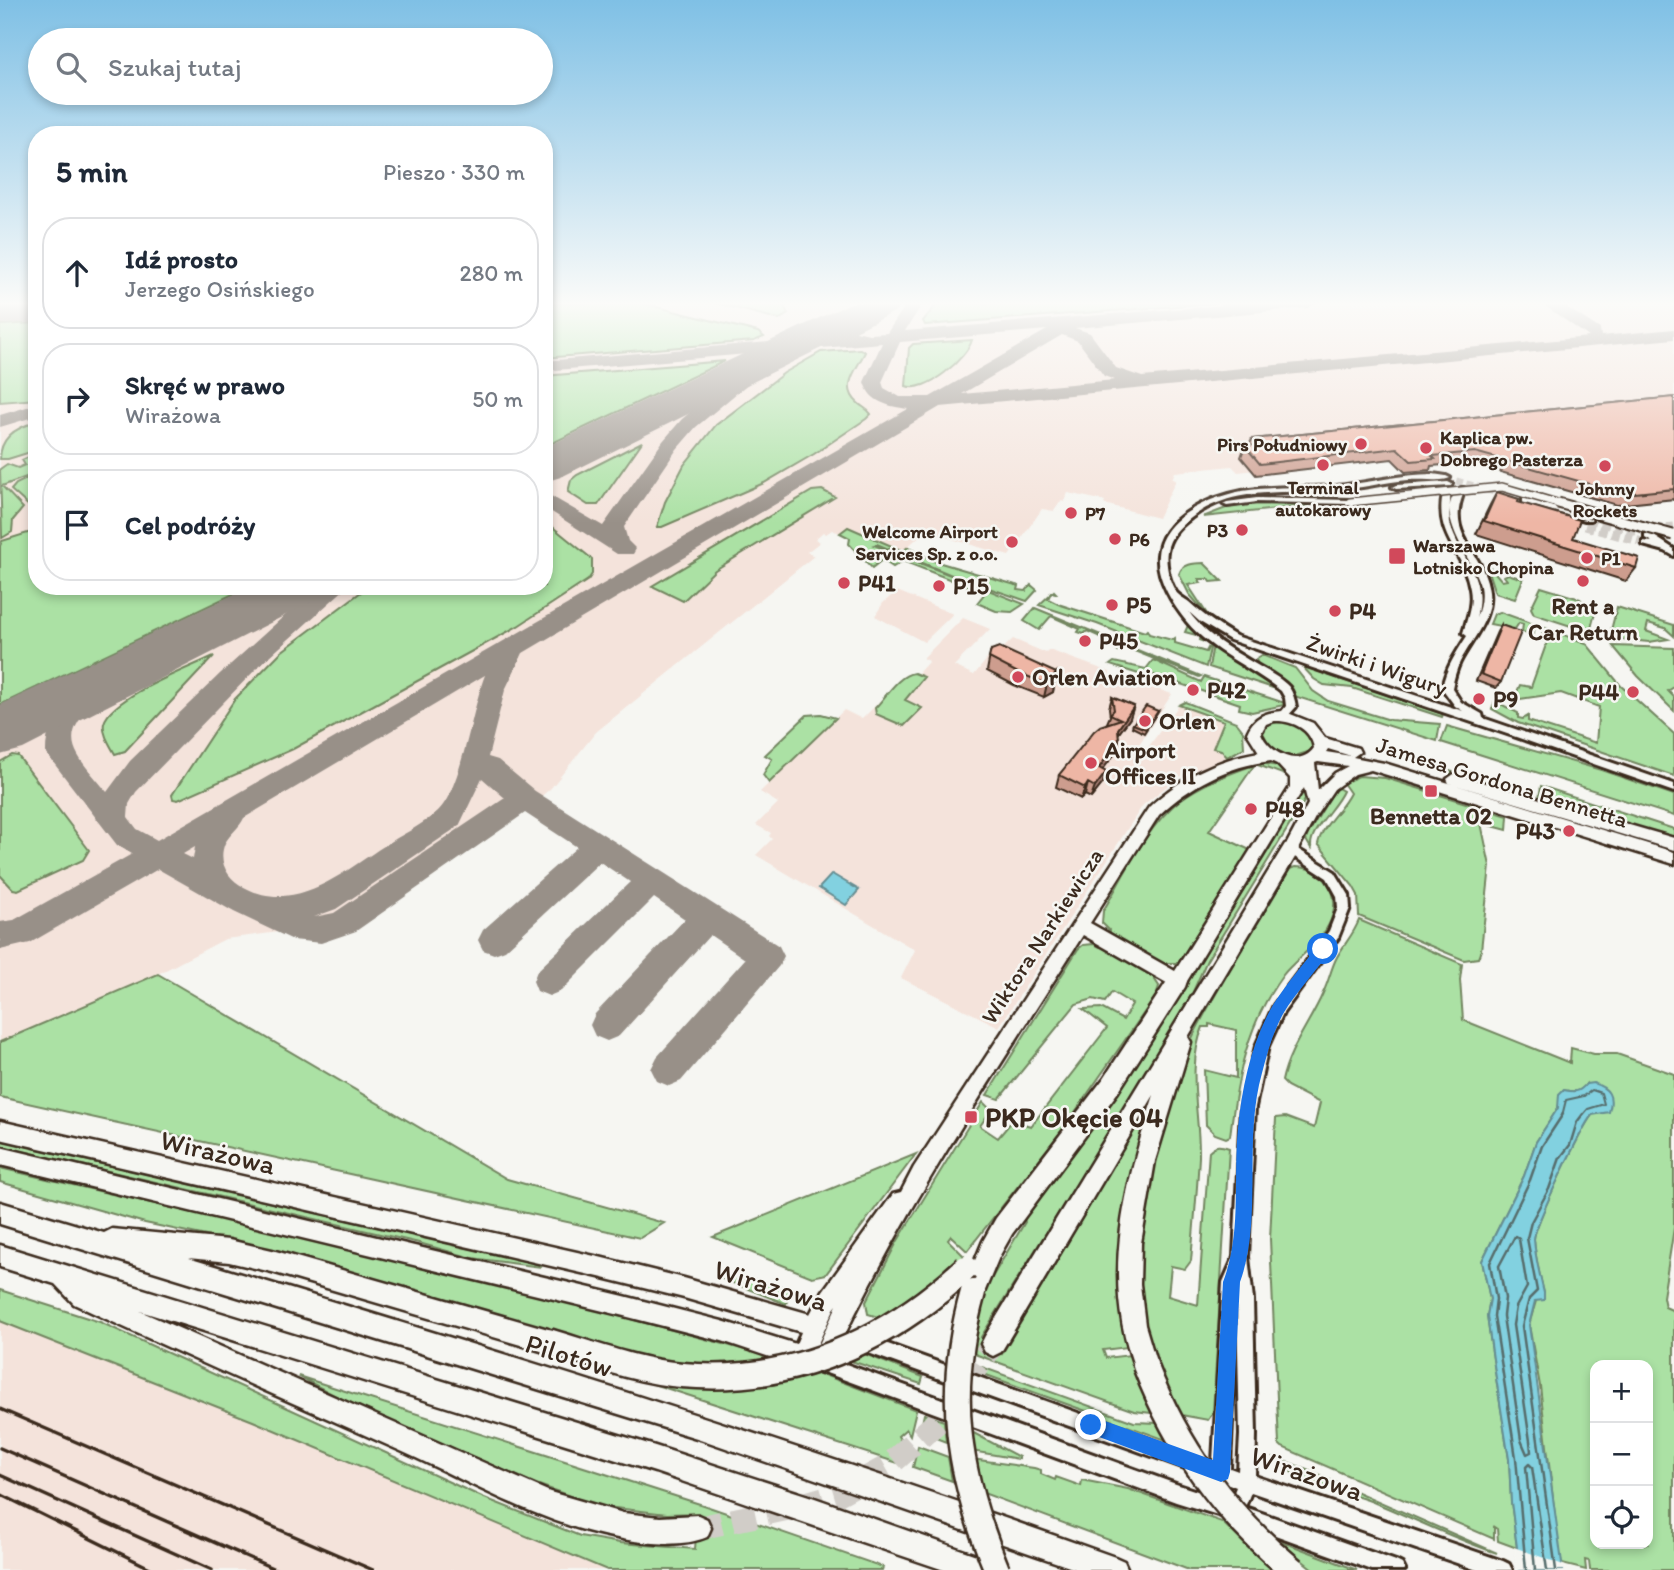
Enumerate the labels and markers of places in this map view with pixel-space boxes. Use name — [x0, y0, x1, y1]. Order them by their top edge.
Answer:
place label: Kaplica pw. Dobrego Pasterza — [1440, 426, 1583, 471]
place label: Pirs Południowy — [1217, 433, 1348, 456]
marker: Pirs Południowy — [1353, 436, 1369, 452]
marker: Kaplica pw. Dobrego Pasterza — [1418, 440, 1434, 456]
marker: Terminal autokarowy — [1315, 457, 1331, 473]
marker: Johnny Rockets — [1597, 458, 1613, 474]
place label: Terminal autokarowy — [1275, 476, 1371, 521]
place label: Johnny Rockets — [1573, 477, 1638, 522]
place label: P7 — [1085, 502, 1106, 525]
marker: P7 — [1063, 505, 1079, 521]
place label: P3 — [1207, 519, 1228, 542]
place label: Welcome Airport Services Sp. z o.o. — [855, 520, 998, 565]
marker: P3 — [1234, 522, 1250, 538]
place label: P6 — [1129, 528, 1150, 551]
marker: P6 — [1107, 531, 1123, 547]
marker: Welcome Airport Services Sp. z o.o. — [1004, 534, 1020, 550]
place label: Warszawa Lotnisko Chopina — [1413, 534, 1554, 579]
marker: Warszawa Lotnisko Chopina — [1387, 546, 1407, 566]
place label: P1 — [1601, 547, 1621, 570]
marker: P1 — [1579, 550, 1595, 566]
place label: P41 — [858, 569, 896, 597]
place label: P15 — [953, 572, 989, 600]
marker: Rent a Car Return — [1575, 573, 1591, 589]
marker: P41 — [836, 575, 852, 591]
marker: P15 — [931, 578, 947, 594]
place label: P5 — [1126, 591, 1151, 619]
place label: Rent a Car Return — [1528, 592, 1639, 646]
marker: P5 — [1104, 597, 1120, 613]
place label: P4 — [1349, 597, 1376, 625]
marker: P4 — [1327, 603, 1343, 619]
place label: P45 — [1099, 627, 1138, 655]
marker: P45 — [1077, 633, 1093, 649]
place label: Orlen Aviation — [1032, 663, 1177, 691]
marker: Orlen Aviation — [1010, 669, 1026, 685]
place label: P42 — [1207, 676, 1247, 704]
place label: P44 — [1578, 678, 1619, 706]
marker: P42 — [1185, 682, 1201, 698]
marker: P44 — [1625, 684, 1641, 700]
place label: P9 — [1493, 685, 1518, 713]
marker: P9 — [1471, 691, 1487, 707]
place label: Orlen — [1159, 707, 1216, 735]
marker: Orlen — [1137, 713, 1153, 729]
place label: Airport Offices II — [1104, 736, 1196, 790]
marker: Airport Offices II — [1083, 755, 1099, 771]
marker: Bennetta 02 — [1423, 783, 1439, 799]
place label: P48 — [1265, 795, 1305, 823]
marker: P48 — [1243, 801, 1259, 817]
place label: Bennetta 02 — [1370, 802, 1493, 830]
place label: P43 — [1516, 817, 1555, 845]
marker: P43 — [1561, 823, 1577, 839]
place label: PKP Okęcie 04 — [985, 1100, 1163, 1134]
marker: PKP Okęcie 04 — [963, 1109, 979, 1125]

